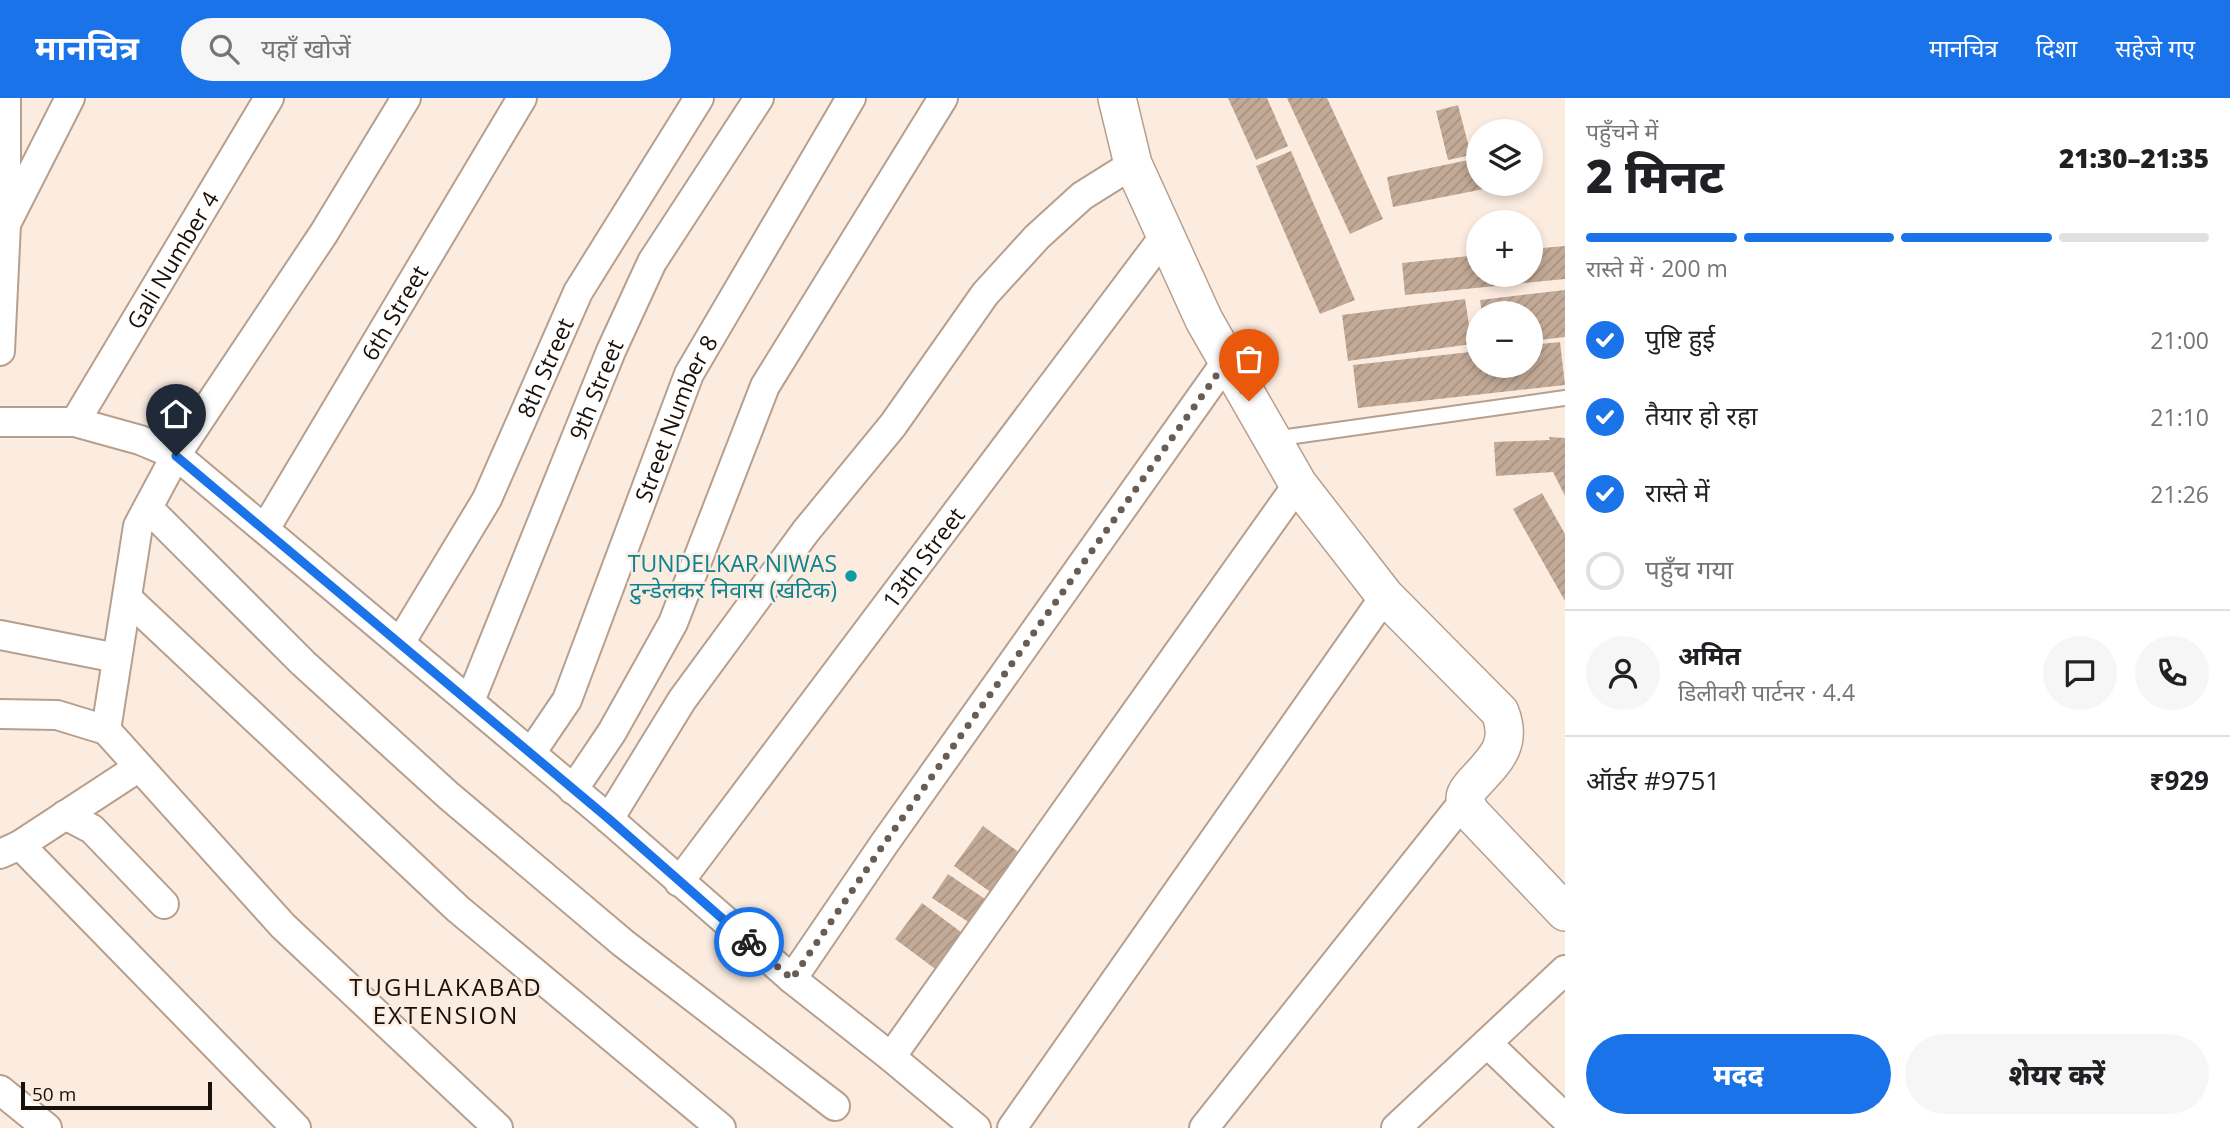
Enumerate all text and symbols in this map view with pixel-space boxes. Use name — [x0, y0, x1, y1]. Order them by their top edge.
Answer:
search box — [181, 18, 671, 81]
text: मानचित्र — [35, 25, 139, 70]
icon: search — [205, 30, 243, 68]
text: यहाँ खोजें — [261, 30, 351, 66]
text: मानचित्र — [1929, 31, 1998, 64]
text: दिशा — [2036, 31, 2077, 64]
text: सहेजे गए — [2115, 31, 2195, 64]
text: पहुँचने में — [1586, 115, 1658, 147]
map controls — [1466, 119, 1543, 378]
button: layers — [1466, 119, 1543, 196]
text: 21:30–21:35 — [2059, 140, 2209, 176]
text: 2 मिनट — [1586, 144, 1724, 206]
street label: Gali Number 4 — [118, 185, 226, 335]
button: + — [1466, 210, 1543, 287]
text: रास्ते में · 200 m — [1586, 252, 1728, 284]
street label: 6th Street — [353, 259, 435, 366]
button: − — [1466, 301, 1543, 378]
street label: 8th Street — [509, 313, 581, 422]
text: पुष्टि हुई — [1645, 320, 1715, 356]
icon: check — [1586, 321, 1624, 359]
text: 21:00 — [2150, 324, 2209, 356]
street label: Street Number 8 — [627, 329, 725, 506]
pin — [1219, 329, 1279, 401]
street label: 9th Street — [561, 334, 630, 444]
icon: bag — [1230, 340, 1268, 378]
pin — [146, 384, 206, 456]
icon: home — [157, 395, 195, 433]
text: तैयार हो रहा — [1645, 397, 1758, 433]
icon: check — [1586, 398, 1624, 436]
text: 21:10 — [2150, 401, 2209, 433]
text: रास्ते में — [1645, 474, 1710, 510]
icon: check — [1586, 475, 1624, 513]
text: 21:26 — [2150, 478, 2209, 510]
street label: 13th Street — [874, 500, 971, 615]
place label: TUNDELKAR NIWAS टुन्डेलकर निवास (खटिक) — [628, 547, 837, 605]
text: पहुँच गया — [1645, 551, 1733, 587]
marker: TUNDELKAR NIWAS टुन्डेलकर निवास (खटिक) — [843, 568, 859, 584]
button: person — [1586, 636, 1660, 710]
button: chat — [2043, 636, 2117, 710]
button: phone — [2135, 636, 2209, 710]
text: अमित — [1678, 637, 1741, 673]
text: डिलीवरी पार्टनर · 4.4 — [1678, 676, 1855, 708]
text: ऑर्डर #9751 — [1586, 762, 1720, 798]
text: ₹929 — [2150, 762, 2209, 798]
courier — [714, 907, 784, 977]
icon: bike — [730, 923, 768, 961]
district label: TUGHLAKABAD EXTENSION — [349, 970, 543, 1031]
button: मदद — [1586, 1034, 1891, 1114]
button: शेयर करें — [1905, 1034, 2209, 1114]
scale bar — [21, 1079, 212, 1111]
text: 50 m — [32, 1081, 76, 1107]

